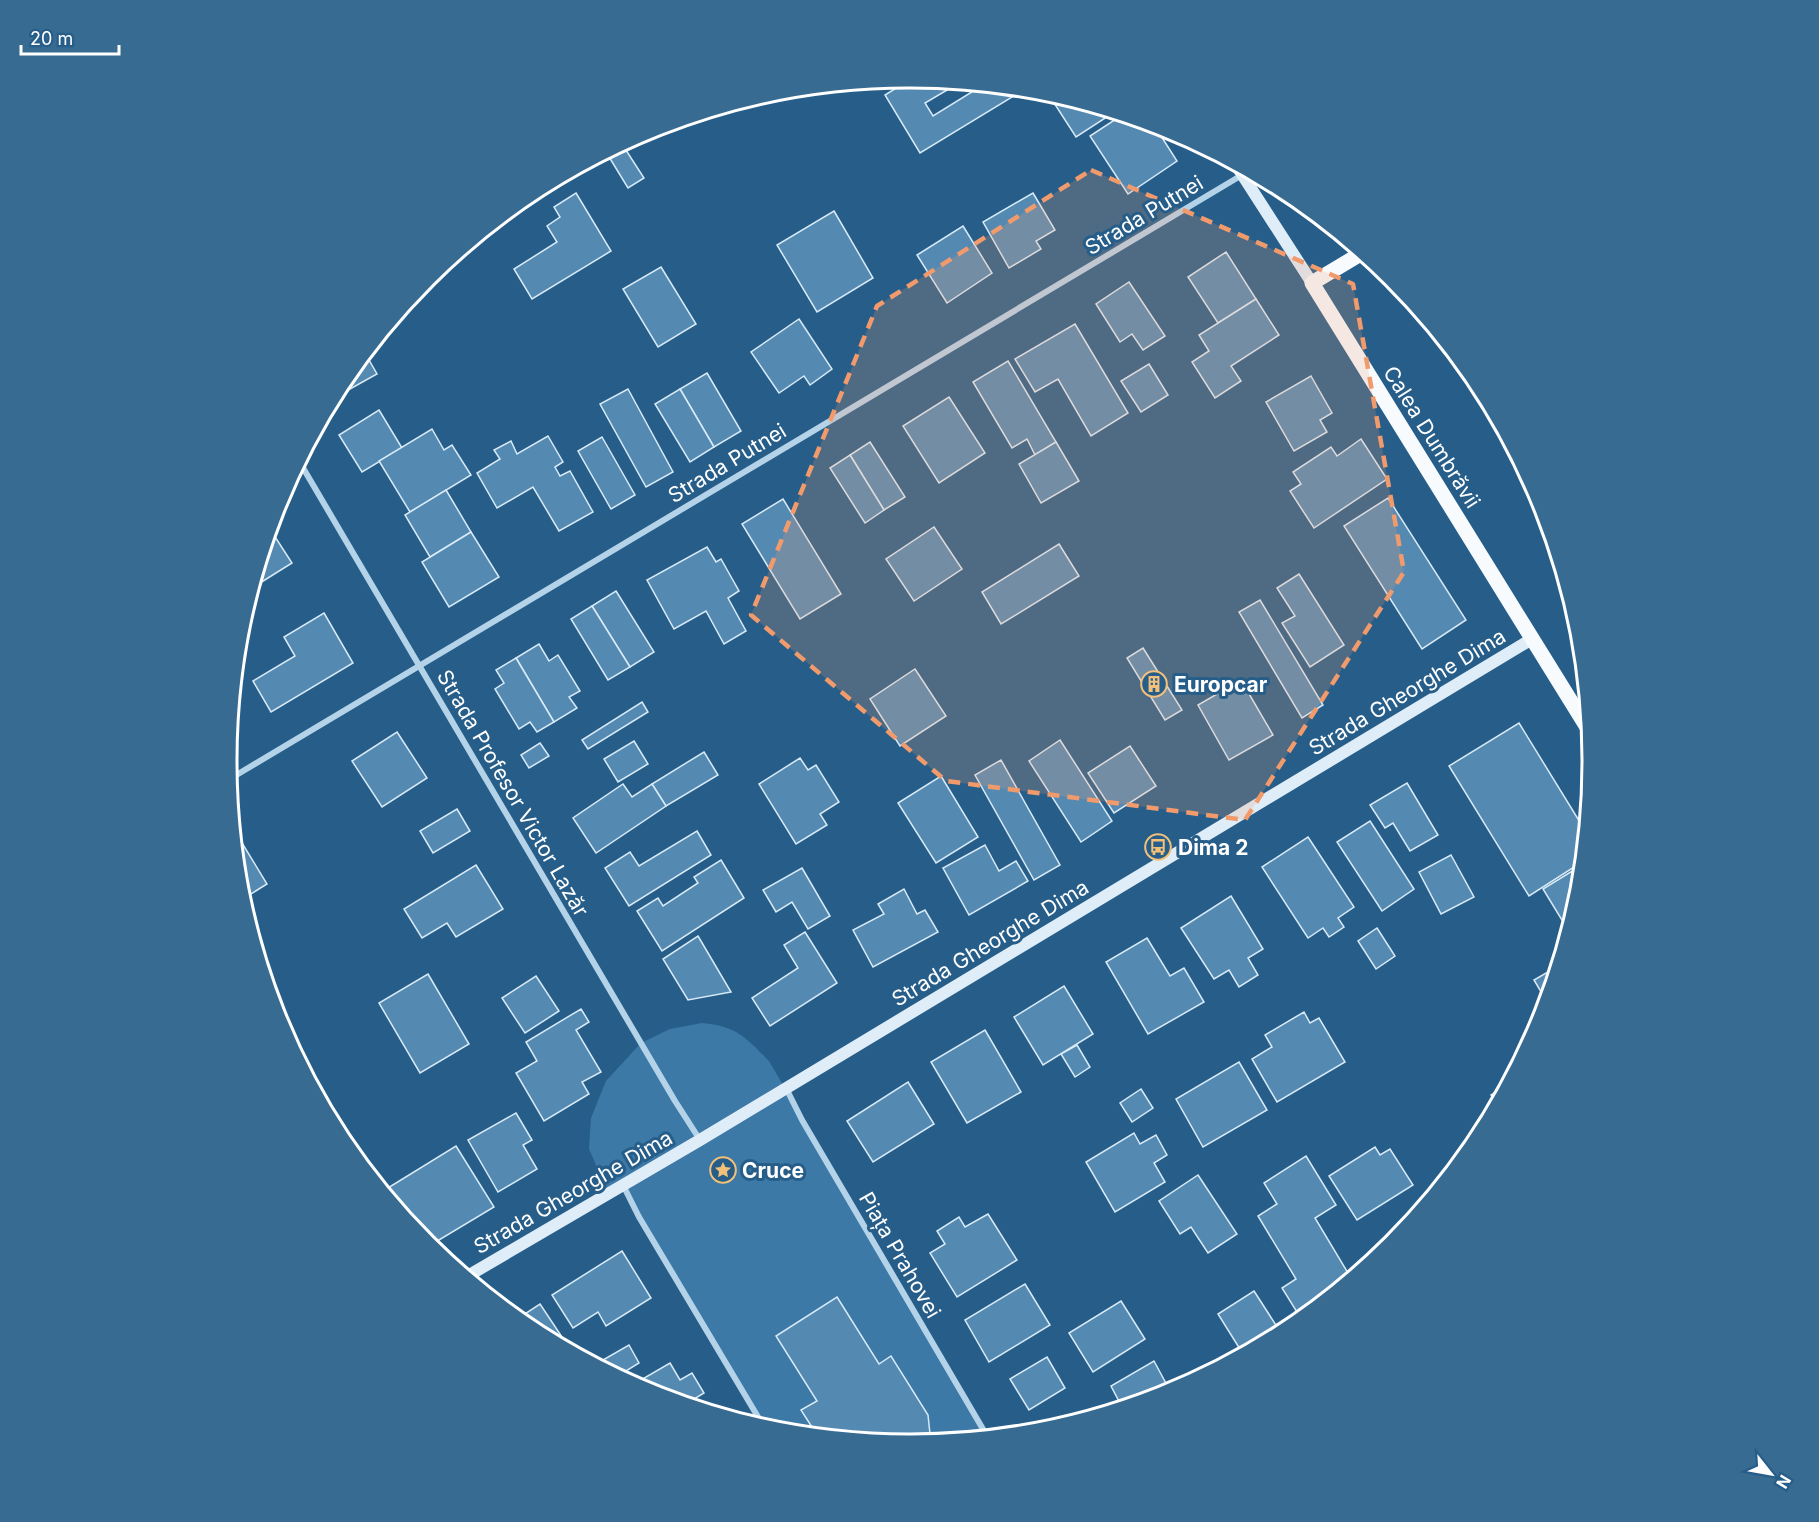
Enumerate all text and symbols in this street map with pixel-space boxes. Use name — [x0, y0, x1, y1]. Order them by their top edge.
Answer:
scale bar — [21, 18, 118, 56]
text: 20 m — [30, 28, 73, 49]
street label: Strada Putnei — [1081, 170, 1207, 260]
street label: Calea Dumbrăvii — [1378, 361, 1486, 513]
street label: Strada Putnei — [664, 418, 790, 508]
street label: Strada Gheorghe Dima — [1304, 623, 1510, 761]
street label: Strada Profesor Victor Lazăr — [432, 665, 594, 921]
building icon: Europcar — [1139, 669, 1169, 699]
place label: Europcar — [1174, 672, 1268, 697]
bus stop icon: Dima 2 — [1143, 832, 1173, 862]
place label: Dima 2 — [1178, 835, 1248, 860]
street label: Strada Gheorghe Dima — [887, 874, 1093, 1012]
street label: Strada Gheorghe Dima — [469, 1125, 677, 1259]
place icon: Cruce — [708, 1155, 738, 1185]
place label: Cruce — [742, 1158, 804, 1183]
street label: Piața Prahovei — [854, 1188, 946, 1322]
north arrow — [1741, 1444, 1801, 1504]
text: N — [1772, 1471, 1796, 1492]

